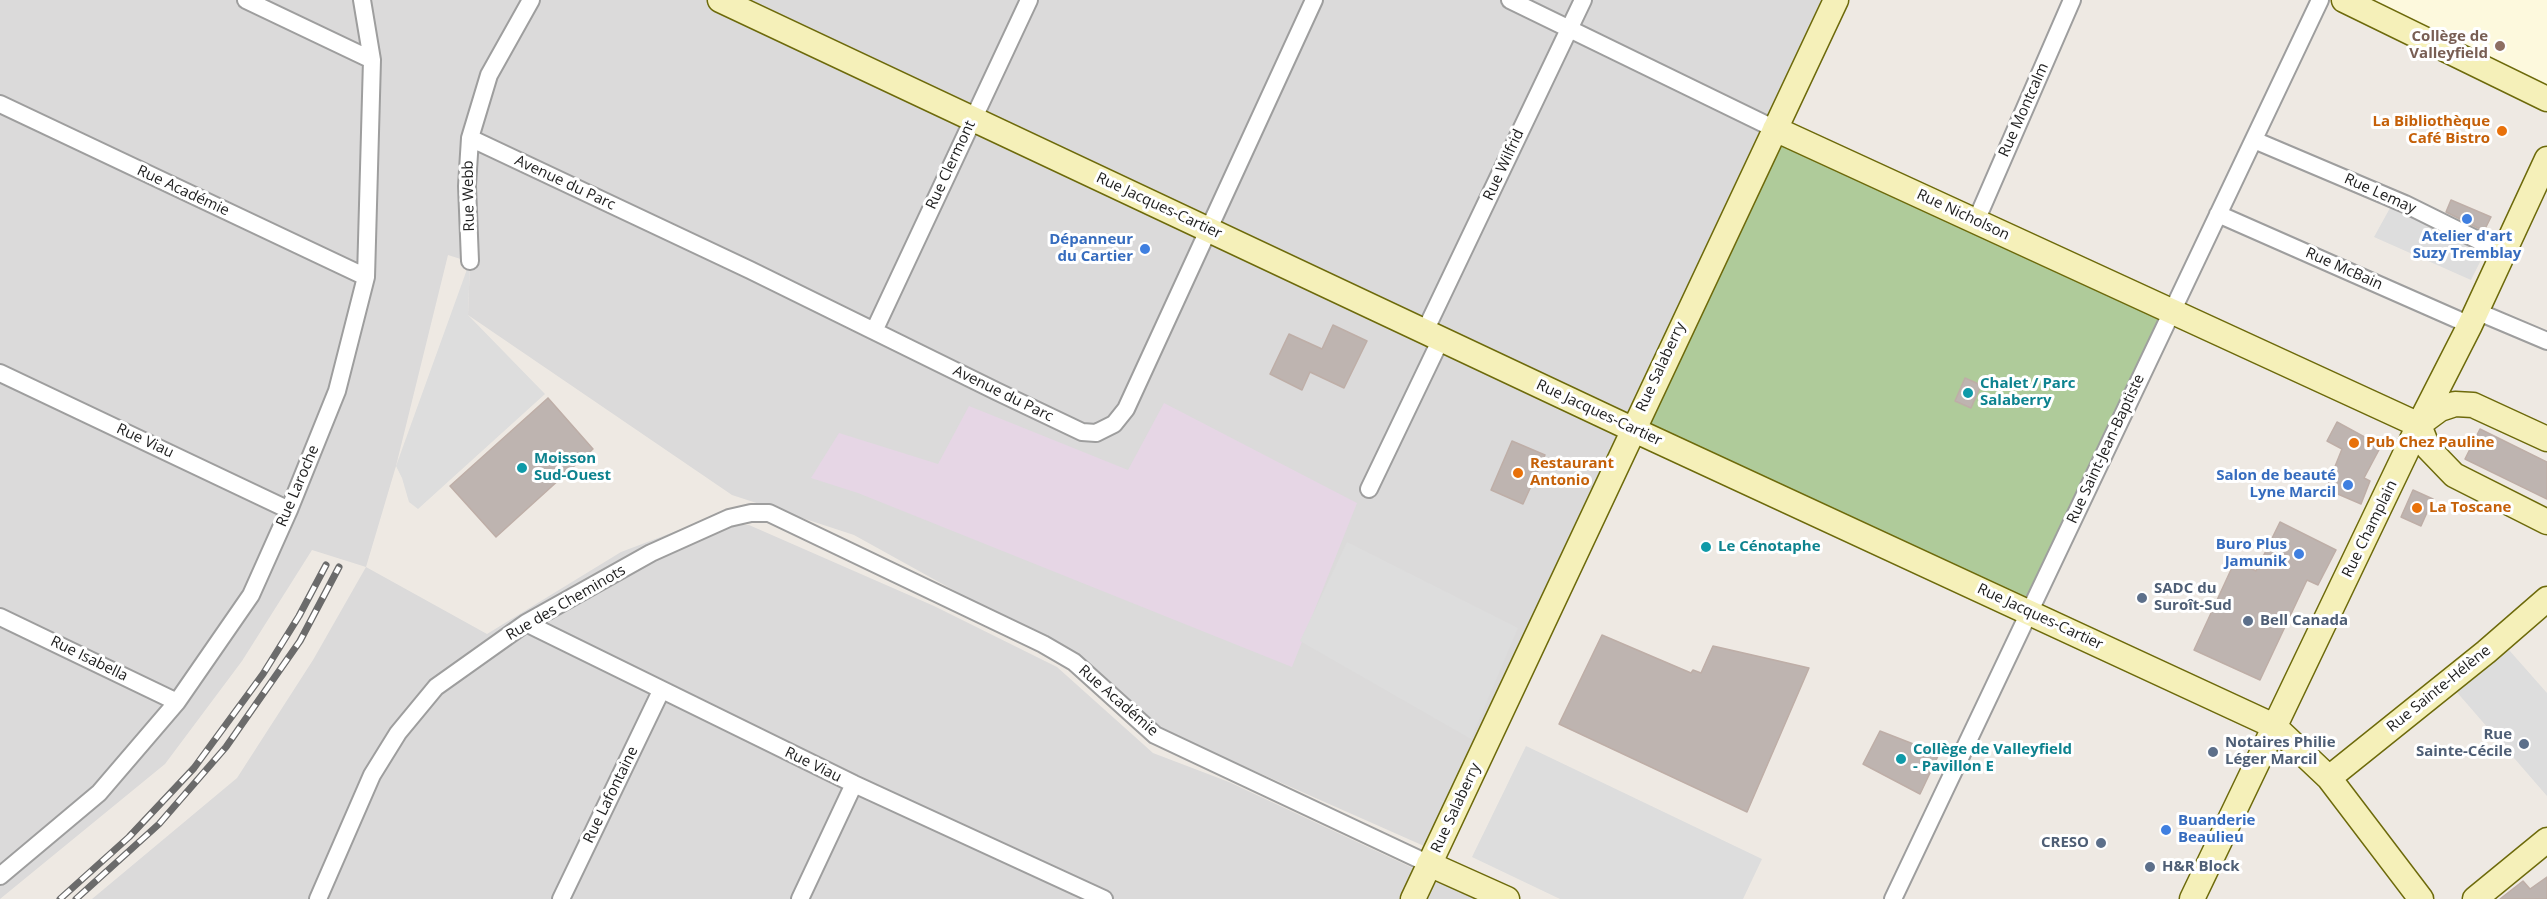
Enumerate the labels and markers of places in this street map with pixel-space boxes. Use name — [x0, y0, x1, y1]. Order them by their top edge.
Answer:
place label: Collège de Valleyfield — [2409, 28, 2488, 63]
marker: Collège de Valleyfield — [2493, 39, 2507, 53]
place label: La Bibliothèque Café Bistro — [2373, 113, 2490, 148]
marker: La Bibliothèque Café Bistro — [2495, 124, 2509, 138]
marker: Atelier d'art Suzy Tremblay — [2460, 212, 2474, 226]
place label: Atelier d'art Suzy Tremblay — [2413, 228, 2521, 263]
place label: Dépanneur du Cartier — [1049, 231, 1133, 266]
marker: Dépanneur du Cartier — [1138, 242, 1152, 256]
place label: Chalet / Parc Salaberry — [1980, 375, 2075, 410]
marker: Chalet / Parc Salaberry — [1961, 386, 1975, 400]
place label: Pub Chez Pauline — [2366, 434, 2494, 452]
marker: Pub Chez Pauline — [2347, 436, 2361, 450]
place label: Moisson Sud-Ouest — [534, 450, 611, 485]
place label: Restaurant Antonio — [1530, 455, 1614, 490]
marker: Moisson Sud-Ouest — [515, 461, 529, 475]
marker: Restaurant Antonio — [1511, 466, 1525, 480]
place label: Salon de beauté Lyne Marcil — [2216, 467, 2336, 502]
marker: Salon de beauté Lyne Marcil — [2341, 478, 2355, 492]
place label: La Toscane — [2429, 499, 2511, 517]
marker: La Toscane — [2410, 501, 2424, 515]
place label: Buro Plus Jamunik — [2216, 536, 2287, 571]
place label: Le Cénotaphe — [1718, 538, 1821, 556]
marker: Le Cénotaphe — [1699, 540, 1713, 554]
marker: Buro Plus Jamunik — [2292, 547, 2306, 561]
place label: SADC du Suroît-Sud — [2154, 580, 2232, 615]
marker: SADC du Suroît-Sud — [2135, 591, 2149, 605]
place label: Bell Canada — [2260, 612, 2348, 630]
marker: Bell Canada — [2241, 614, 2255, 628]
place label: Rue Sainte-Cécile — [2416, 726, 2512, 761]
place label: Notaires Philie Léger Marcil — [2225, 734, 2336, 769]
marker: Rue Sainte-Cécile — [2517, 737, 2531, 751]
place label: Collège de Valleyfield - Pavillon E — [1913, 741, 2072, 776]
marker: Notaires Philie Léger Marcil — [2206, 745, 2220, 759]
marker: Collège de Valleyfield - Pavillon E — [1894, 752, 1908, 766]
place label: Buanderie Beaulieu — [2178, 812, 2255, 847]
marker: Buanderie Beaulieu — [2159, 823, 2173, 837]
place label: CRESO — [2041, 834, 2089, 852]
marker: CRESO — [2094, 836, 2108, 850]
place label: H&R Block — [2162, 858, 2239, 876]
marker: H&R Block — [2143, 860, 2157, 874]

